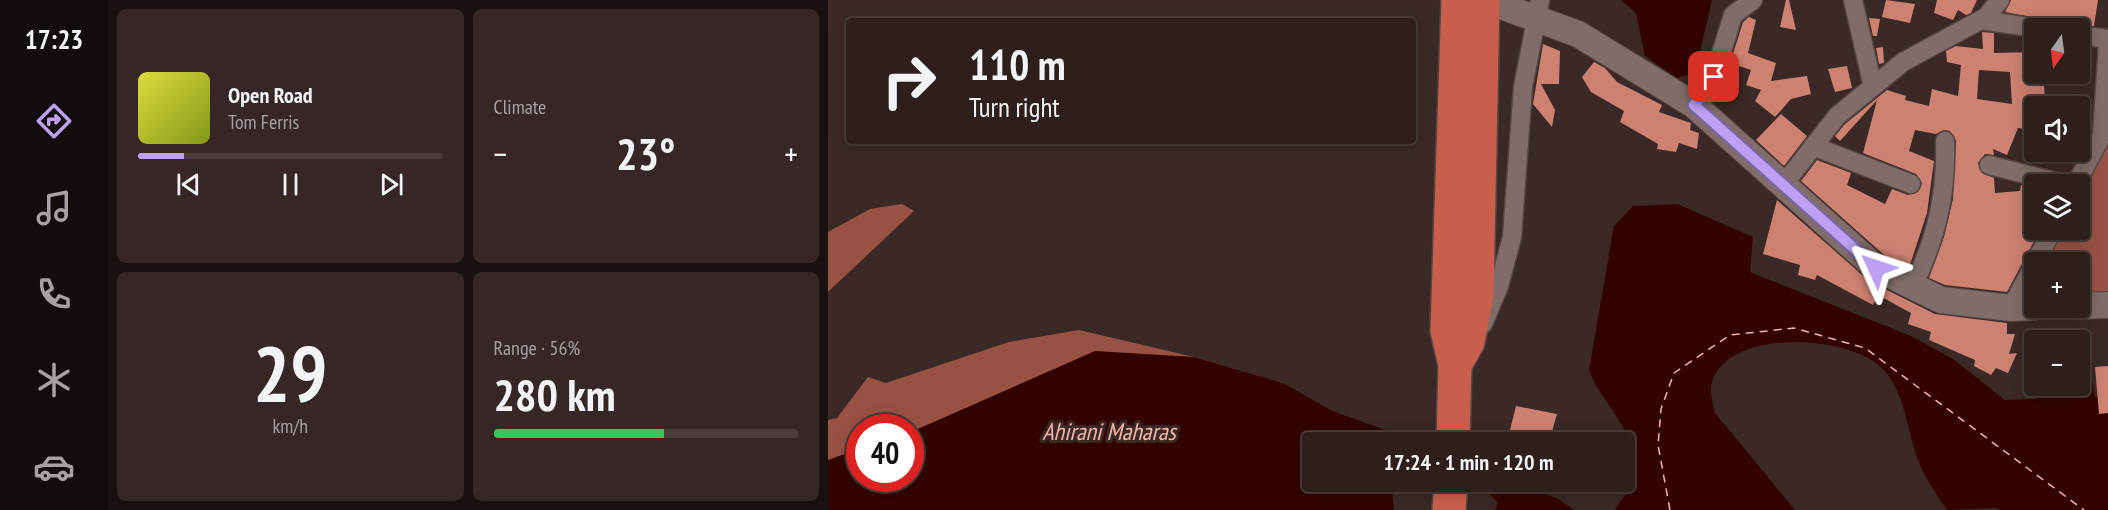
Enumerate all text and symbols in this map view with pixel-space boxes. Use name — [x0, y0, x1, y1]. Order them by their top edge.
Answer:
north arrow — [2024, 18, 2090, 84]
map controls — [2024, 18, 2090, 396]
text: 17:23 — [25, 22, 83, 56]
text: 110 m — [969, 37, 1066, 92]
icon: right — [870, 42, 948, 120]
pin — [1688, 51, 1739, 102]
icon: arrive — [1697, 60, 1730, 93]
text: Open Road — [228, 81, 313, 109]
text: Turn right — [969, 90, 1060, 124]
text: Climate — [494, 94, 546, 120]
button: sound — [2024, 96, 2090, 162]
icon: directions — [33, 100, 75, 142]
text: Tom Ferris — [228, 109, 299, 135]
text: 23° — [616, 124, 675, 182]
text: − — [494, 132, 507, 175]
text: + — [784, 132, 798, 175]
icon: previous — [172, 168, 205, 201]
icon: pause — [274, 168, 307, 201]
icon: next — [375, 168, 408, 201]
button: layers — [2024, 174, 2090, 240]
icon: music — [33, 187, 75, 229]
position arrow — [1844, 236, 1908, 300]
button: + — [2024, 252, 2090, 318]
icon: phone — [33, 273, 75, 315]
text: 29 — [253, 323, 328, 424]
button: − — [2024, 330, 2090, 396]
text: Range · 56% — [494, 335, 580, 361]
icon: climate — [33, 359, 75, 401]
text: 280 km — [494, 365, 616, 423]
text: km/h — [273, 413, 308, 439]
speed limit sign: 40 — [846, 414, 924, 492]
water label: Ahirani Maharas — [1042, 416, 1179, 447]
icon: car — [33, 446, 75, 488]
text: 17:24 · 1 min · 120 m — [1383, 448, 1554, 476]

